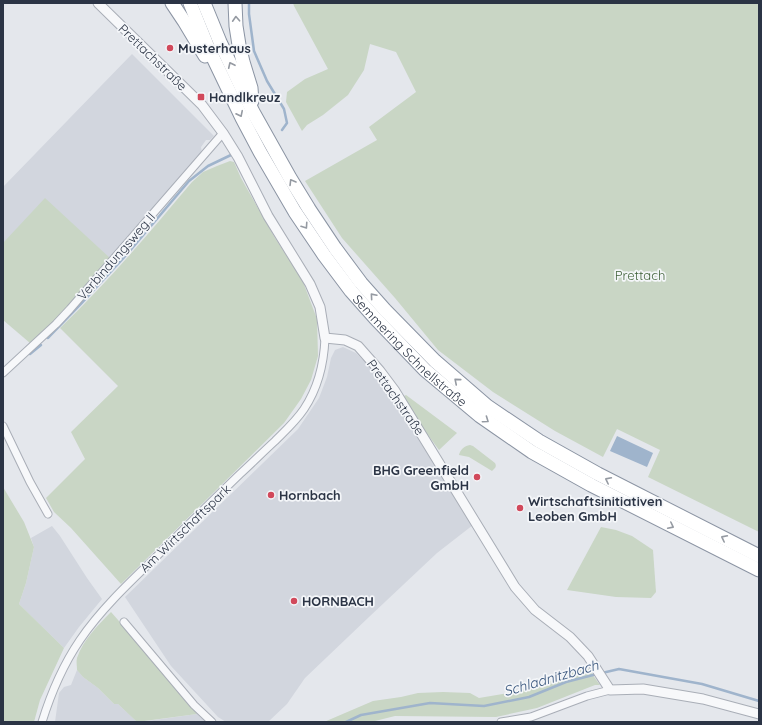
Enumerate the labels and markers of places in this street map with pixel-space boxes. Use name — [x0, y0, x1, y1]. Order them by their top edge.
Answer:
place label: Musterhaus — [178, 40, 251, 56]
marker: Musterhaus — [165, 43, 175, 53]
place label: Handlkreuz — [209, 89, 280, 105]
marker: Handlkreuz — [196, 92, 206, 102]
place label: BHG Greenfield GmbH — [373, 462, 469, 493]
marker: BHG Greenfield GmbH — [472, 472, 482, 482]
place label: Hornbach — [279, 487, 341, 503]
marker: Hornbach — [266, 490, 276, 500]
place label: Wirtschaftsinitiativen Leoben GmbH — [528, 493, 662, 524]
marker: Wirtschaftsinitiativen Leoben GmbH — [515, 503, 525, 513]
place label: HORNBACH — [302, 593, 374, 609]
marker: HORNBACH — [289, 596, 299, 606]

